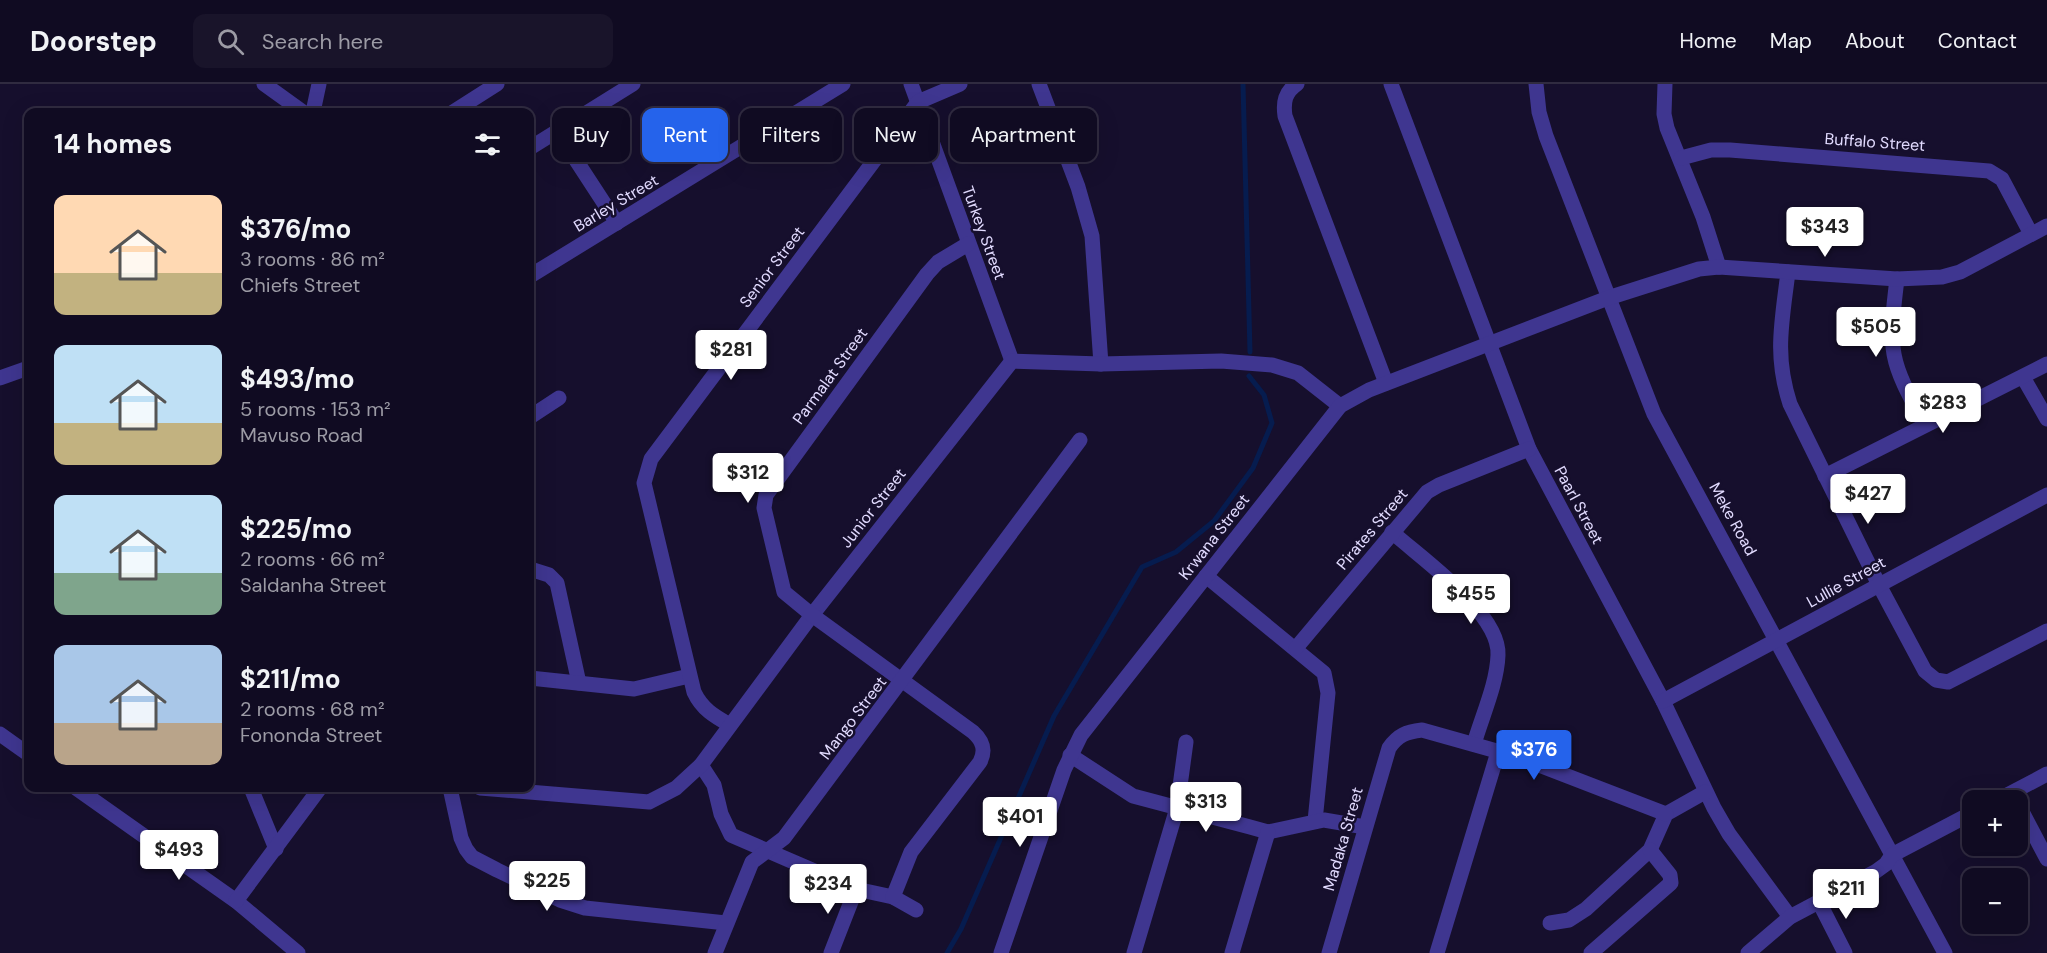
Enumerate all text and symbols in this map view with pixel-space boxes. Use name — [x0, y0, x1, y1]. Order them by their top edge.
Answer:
search box — [193, 14, 613, 68]
text: Doorstep — [30, 23, 157, 60]
icon: search — [214, 25, 247, 58]
text: Search here — [262, 27, 383, 56]
text: Home — [1679, 27, 1737, 55]
text: Map — [1770, 27, 1812, 55]
text: About — [1845, 27, 1905, 55]
text: Contact — [1938, 27, 2017, 55]
chip: Buy — [552, 108, 630, 162]
chip: Rent — [642, 108, 728, 162]
chip: Filters — [740, 108, 842, 162]
chip: New — [854, 108, 938, 162]
chip: Apartment — [950, 108, 1097, 162]
text: 14 homes — [54, 127, 172, 161]
icon: filters — [471, 128, 504, 161]
street label: Buffalo Street — [1824, 128, 1926, 156]
street label: Barley Street — [570, 170, 662, 236]
street label: Turkey Street — [957, 183, 1011, 283]
pin: $343 — [1789, 207, 1861, 258]
text: $376/mo — [240, 212, 351, 246]
text: $343 — [1800, 213, 1850, 239]
icon: home — [102, 219, 174, 291]
street label: Senior Street — [735, 222, 809, 312]
text: 3 rooms · 86 m² — [240, 246, 385, 272]
text: Chiefs Street — [240, 272, 360, 298]
pin: $505 — [1840, 307, 1912, 358]
text: $505 — [1850, 313, 1902, 339]
street label: Parmalat Street — [788, 324, 872, 428]
pin: $281 — [695, 330, 767, 381]
text: $281 — [709, 336, 753, 362]
text: $493/mo — [240, 362, 355, 396]
icon: home — [102, 369, 174, 441]
pin: $283 — [1907, 383, 1979, 434]
text: $283 — [1919, 389, 1967, 415]
text: 5 rooms · 153 m² — [240, 396, 391, 422]
text: Mavuso Road — [240, 422, 363, 448]
pin: $312 — [712, 453, 784, 504]
text: $312 — [727, 459, 769, 485]
street label: Paarl Street — [1550, 462, 1608, 548]
street label: Junior Street — [835, 464, 911, 552]
pin: $427 — [1832, 474, 1904, 525]
street label: Meke Road — [1704, 479, 1762, 559]
text: $427 — [1844, 480, 1892, 506]
street label: Pirates Street — [1332, 484, 1412, 574]
street label: Krwana Street — [1174, 490, 1254, 584]
text: $225/mo — [240, 512, 352, 546]
icon: home — [102, 519, 174, 591]
text: 2 rooms · 66 m² — [240, 546, 385, 572]
street label: Lullie Street — [1803, 552, 1889, 612]
text: Saldanha Street — [240, 572, 386, 598]
pin: $455 — [1435, 574, 1507, 625]
text: $455 — [1446, 580, 1496, 606]
text: $211/mo — [240, 662, 341, 696]
icon: home — [102, 669, 174, 741]
street label: Mango Street — [815, 672, 891, 764]
text: 2 rooms · 68 m² — [240, 696, 385, 722]
text: Fononda Street — [240, 722, 382, 748]
pin: $376 — [1498, 730, 1570, 781]
text: $376 — [1510, 736, 1558, 762]
pin: $313 — [1170, 782, 1242, 833]
street label: Madaka Street — [1318, 785, 1368, 893]
text: $313 — [1184, 788, 1228, 814]
map controls — [1962, 790, 2028, 934]
button: + — [1962, 790, 2028, 856]
pin: $401 — [984, 797, 1056, 848]
text: $401 — [997, 803, 1043, 829]
pin: $493 — [143, 830, 215, 881]
text: $493 — [154, 836, 204, 862]
pin: $225 — [511, 861, 583, 912]
pin: $234 — [792, 864, 864, 915]
text: $225 — [523, 867, 571, 893]
button: − — [1962, 868, 2028, 934]
pin: $211 — [1810, 869, 1882, 920]
text: $234 — [804, 870, 852, 896]
text: $211 — [1827, 875, 1865, 901]

